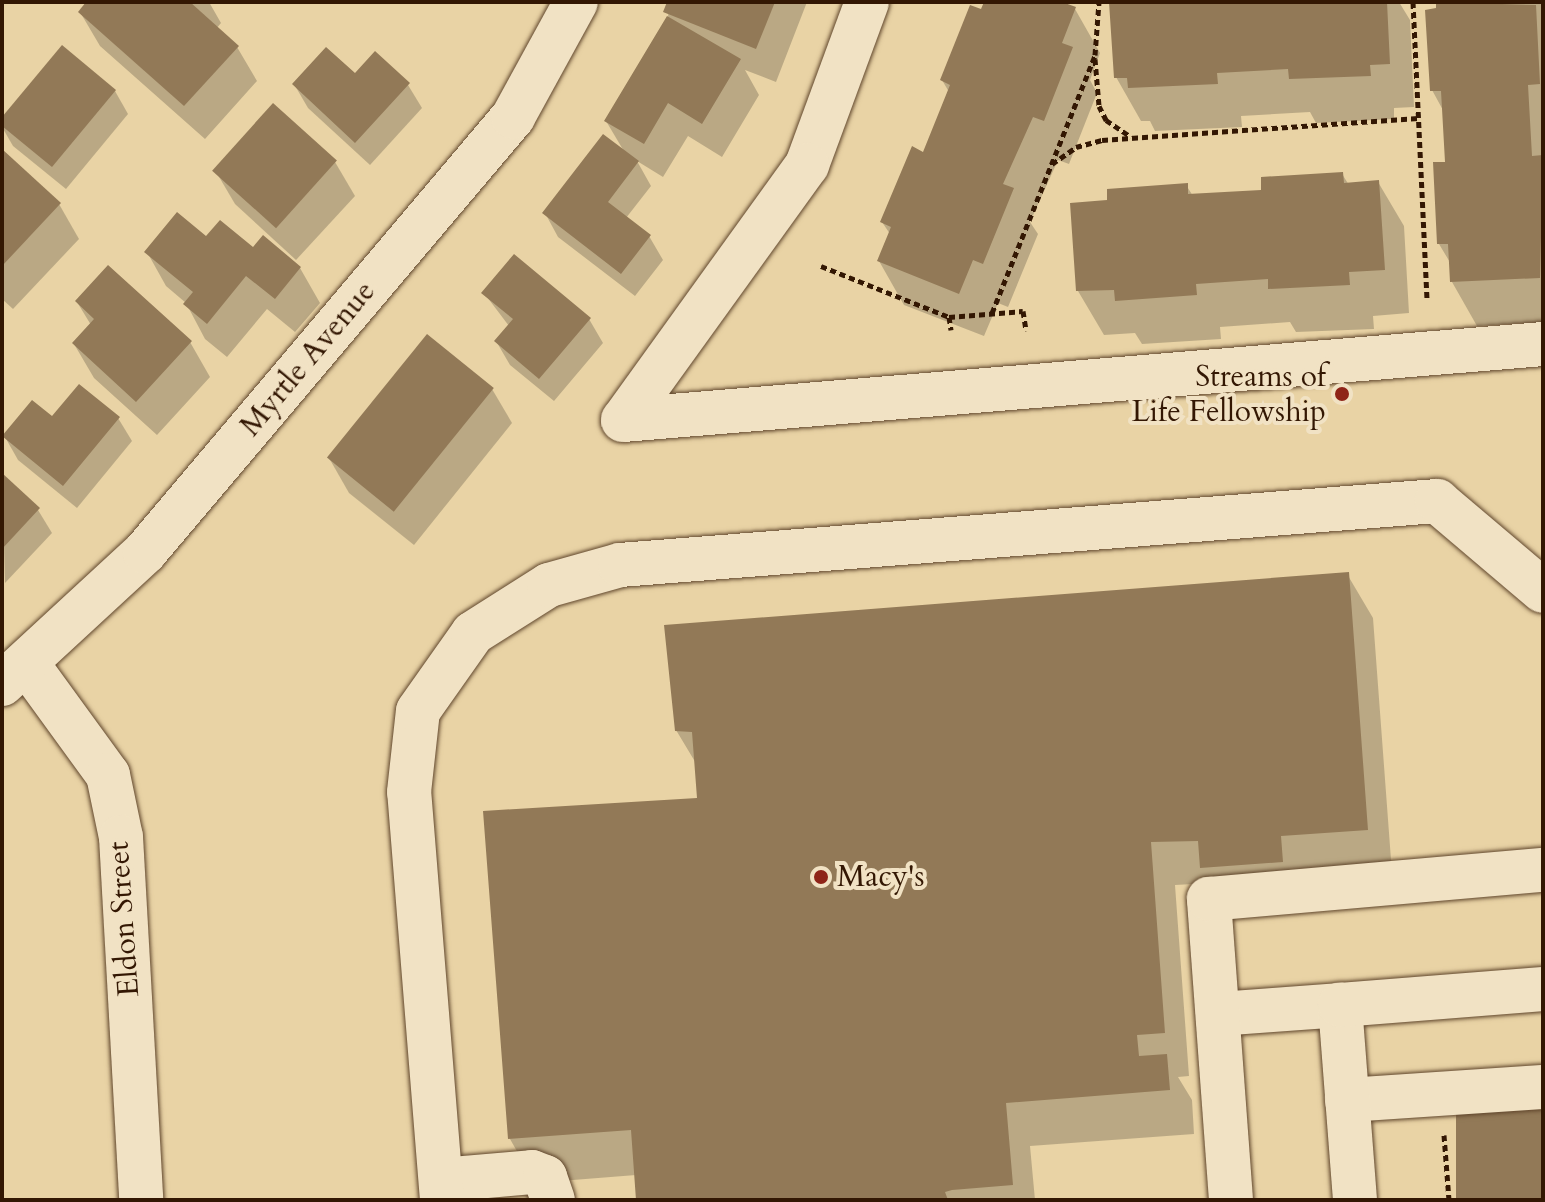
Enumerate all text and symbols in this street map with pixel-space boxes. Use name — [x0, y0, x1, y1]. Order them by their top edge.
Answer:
street label: Myrtle Avenue — [233, 274, 383, 444]
place label: Streams of Life Fellowship — [1131, 359, 1326, 430]
marker: Streams of Life Fellowship — [1333, 385, 1351, 403]
street label: Eldon Street — [101, 840, 147, 998]
place label: Macy's — [837, 859, 925, 895]
marker: Macy's — [812, 868, 830, 886]

